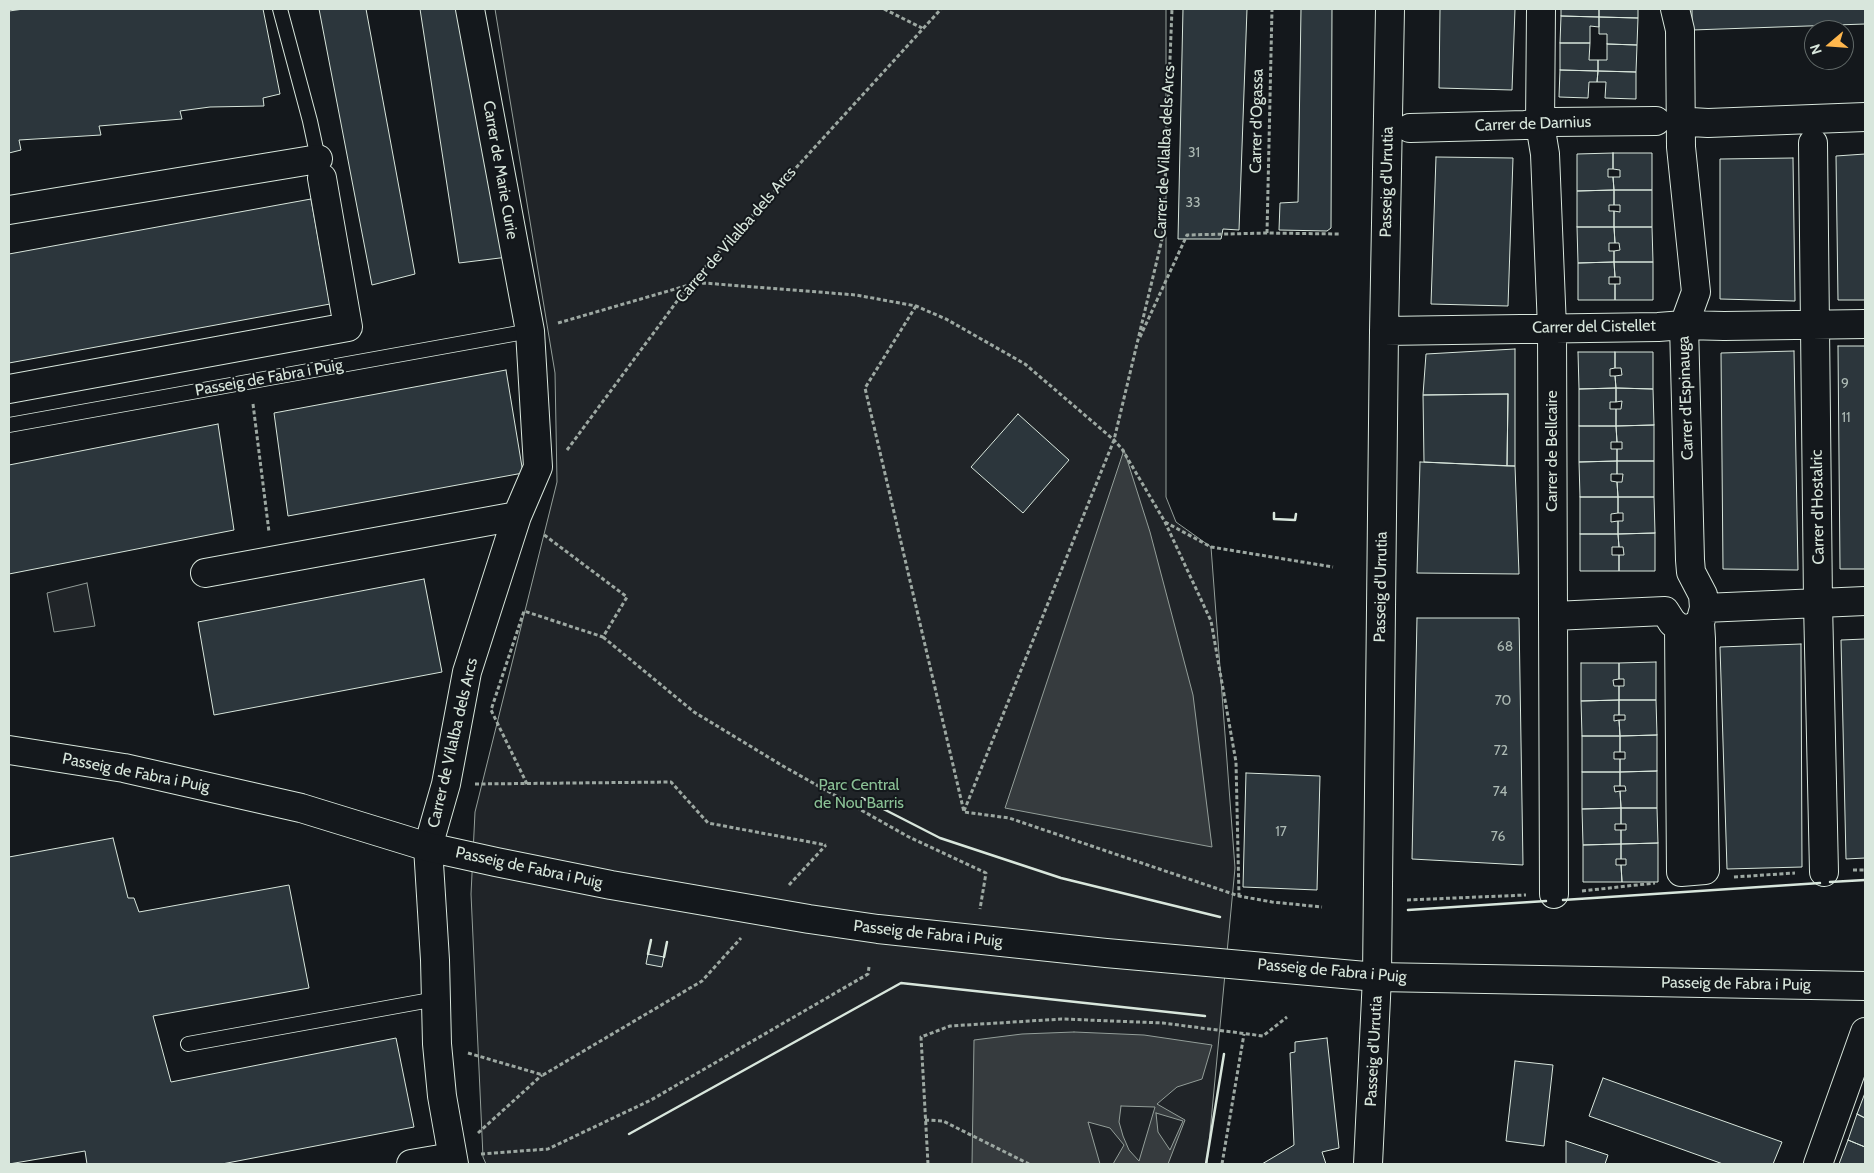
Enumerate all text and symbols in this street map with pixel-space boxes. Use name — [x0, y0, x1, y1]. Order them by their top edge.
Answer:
north arrow — [1804, 20, 1854, 70]
text: N — [1806, 42, 1826, 57]
street label: Carrer de Vilalba dels Arcs — [1151, 65, 1179, 239]
street label: Carrer d'Ogassa — [1246, 68, 1268, 174]
street label: Carrer de Marie Curie — [478, 99, 522, 241]
street label: Carrer de Darnius — [1474, 112, 1592, 136]
street label: Passeig d'Urrutia — [1376, 126, 1398, 238]
house number: 31 — [1188, 145, 1200, 161]
street label: Carrer de Vilalba dels Arcs — [672, 163, 800, 307]
house number: 33 — [1185, 195, 1201, 211]
street label: Carrer del Cistellet — [1532, 316, 1656, 338]
street label: Carrer d'Espinauga — [1674, 336, 1698, 460]
street label: Passeig de Fabra i Puig — [194, 356, 344, 400]
house number: 9 — [1841, 376, 1849, 392]
street label: Carrer de Bellcaire — [1542, 390, 1562, 512]
house number: 11 — [1841, 410, 1851, 426]
street label: Carrer d'Hostalric — [1807, 449, 1829, 565]
street label: Passeig d'Urrutia — [1370, 531, 1392, 643]
house number: 68 — [1497, 639, 1513, 655]
street label: Carrer de Vilalba dels Arcs — [424, 656, 482, 830]
house number: 70 — [1495, 693, 1511, 709]
house number: 72 — [1494, 743, 1508, 759]
street label: Passeig de Fabra i Puig — [61, 749, 211, 797]
park label: Parc Central de Nou Barris — [814, 775, 904, 813]
house number: 74 — [1493, 784, 1507, 800]
house number: 17 — [1275, 824, 1287, 840]
house number: 76 — [1491, 829, 1505, 845]
street label: Passeig de Fabra i Puig — [454, 843, 604, 893]
street label: Passeig de Fabra i Puig — [853, 917, 1003, 951]
street label: Passeig de Fabra i Puig — [1257, 955, 1407, 987]
street label: Passeig de Fabra i Puig — [1661, 973, 1811, 995]
street label: Passeig d'Urrutia — [1362, 995, 1386, 1107]

